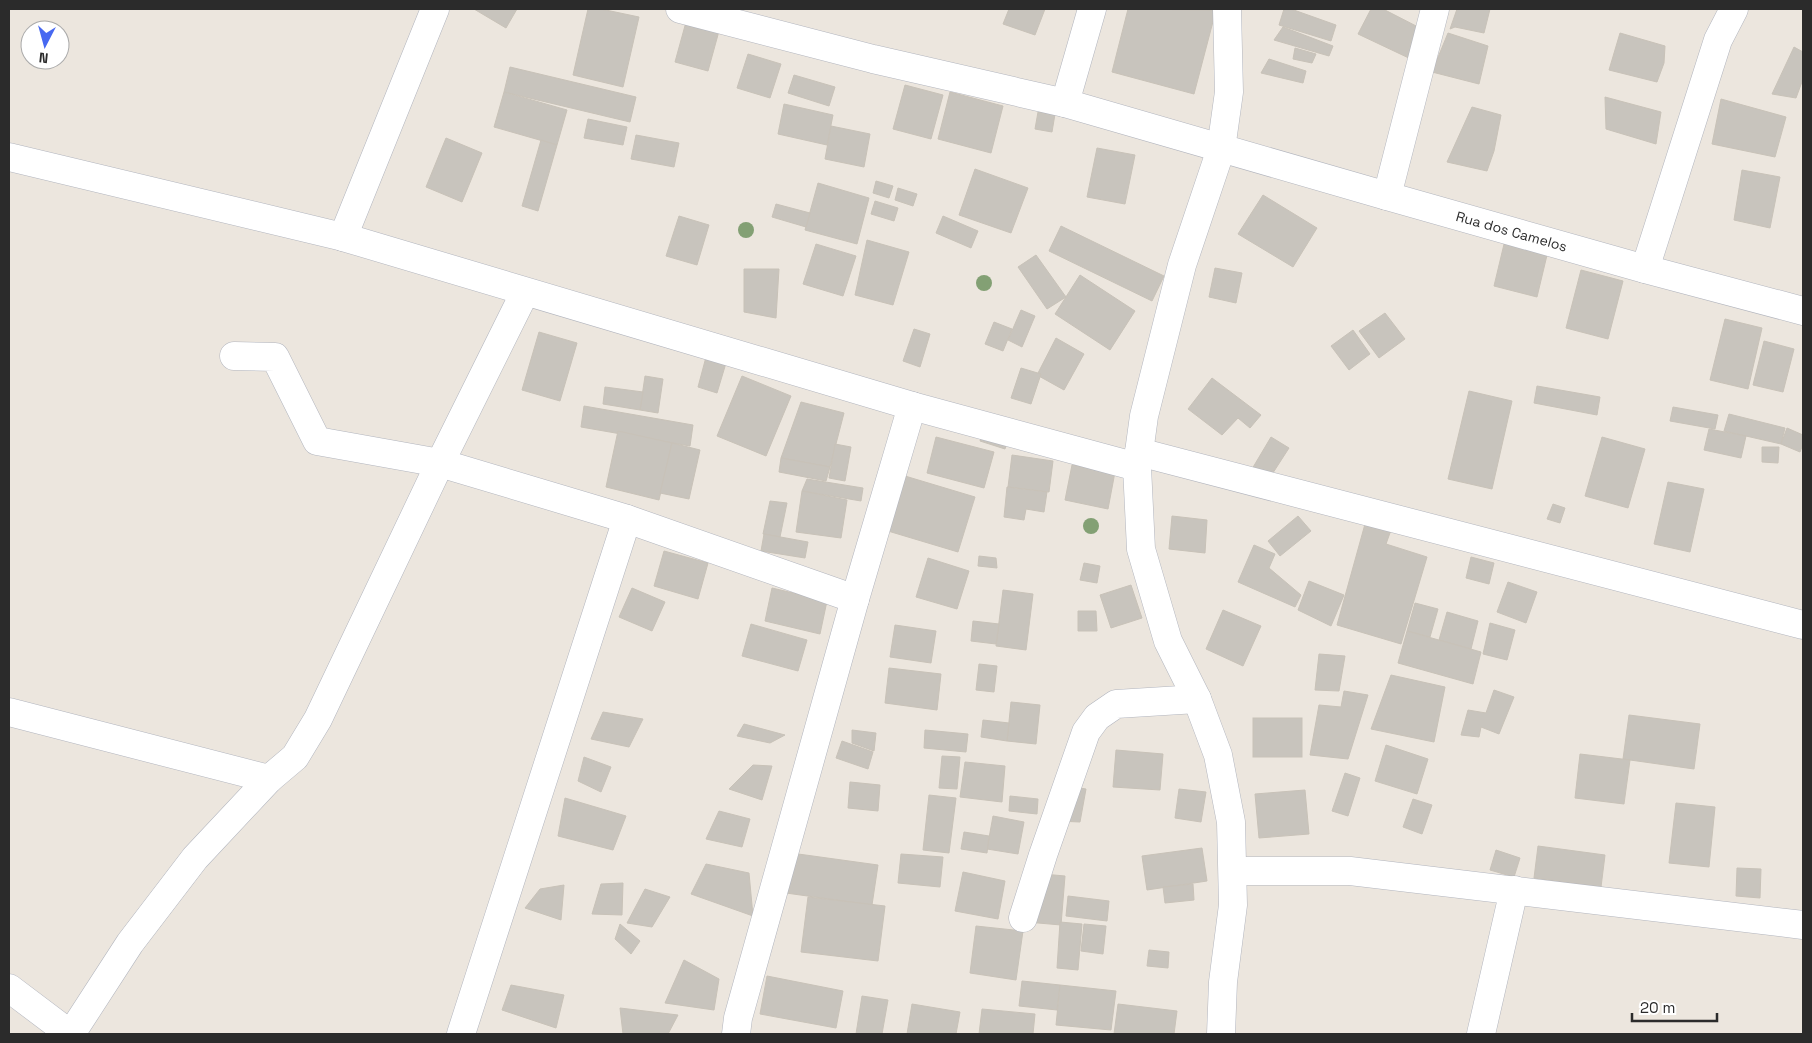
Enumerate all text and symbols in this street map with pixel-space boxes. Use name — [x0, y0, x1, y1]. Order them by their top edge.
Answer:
north arrow — [20, 20, 70, 70]
text: N — [38, 48, 49, 67]
street label: Rua dos Camelos — [1454, 207, 1569, 256]
scale bar — [1632, 990, 1717, 1022]
text: 20 m — [1640, 998, 1675, 1017]

